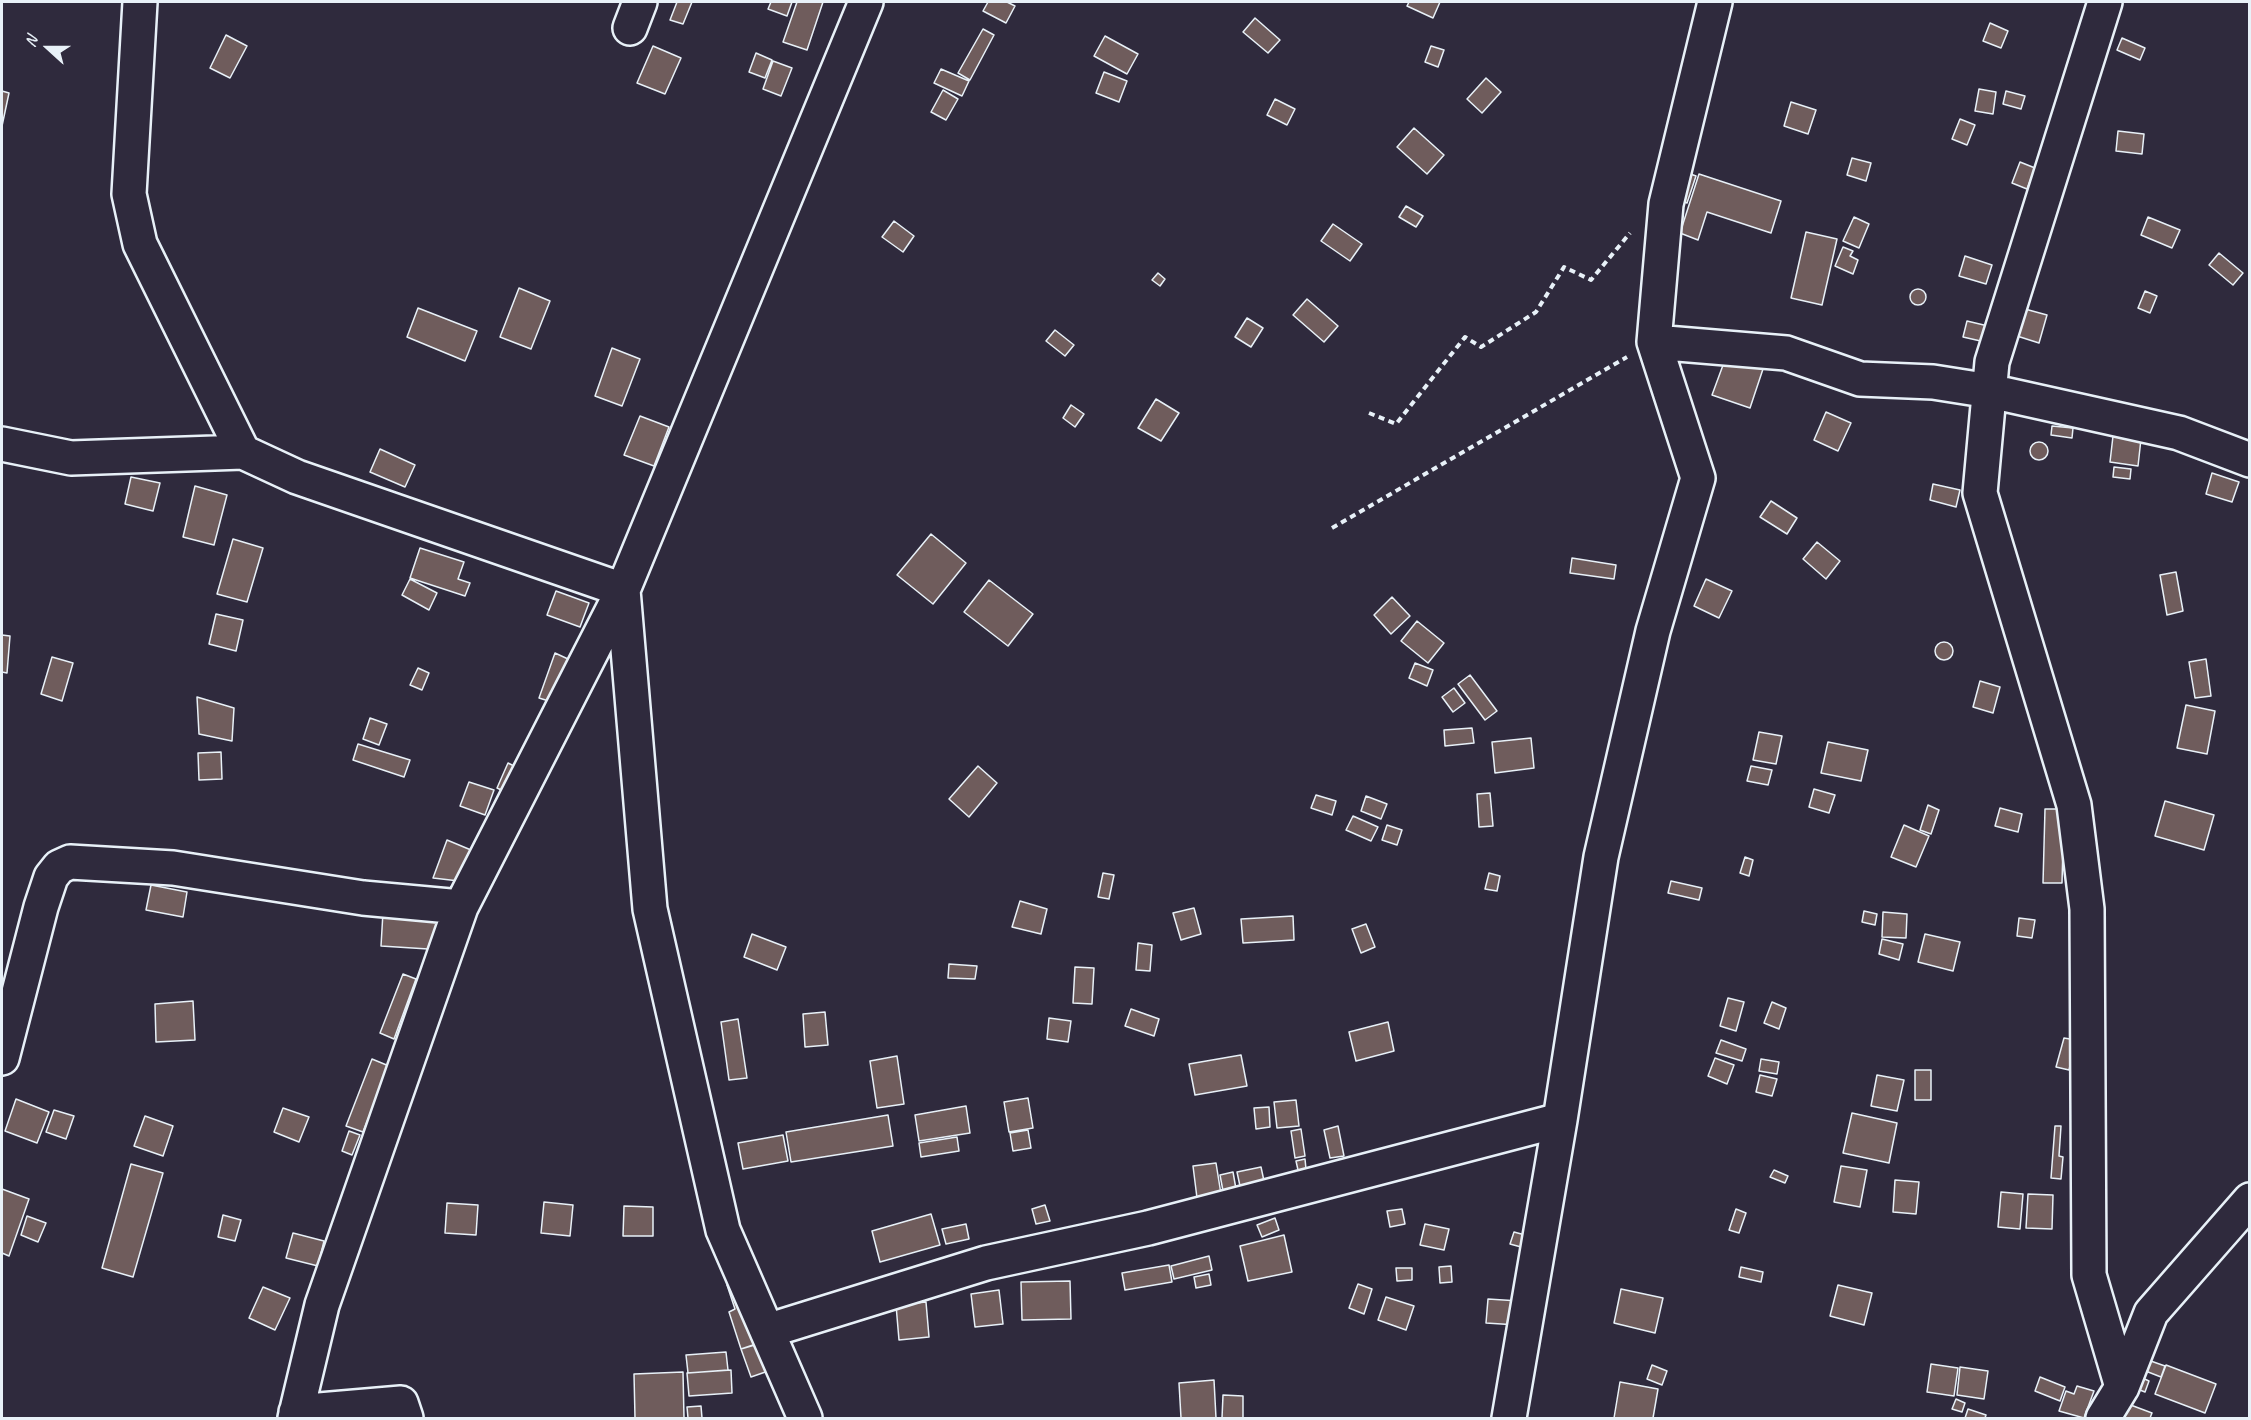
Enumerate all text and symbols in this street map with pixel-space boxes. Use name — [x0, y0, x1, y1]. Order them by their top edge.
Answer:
north arrow — [18, 18, 78, 78]
text: N — [20, 33, 42, 50]

